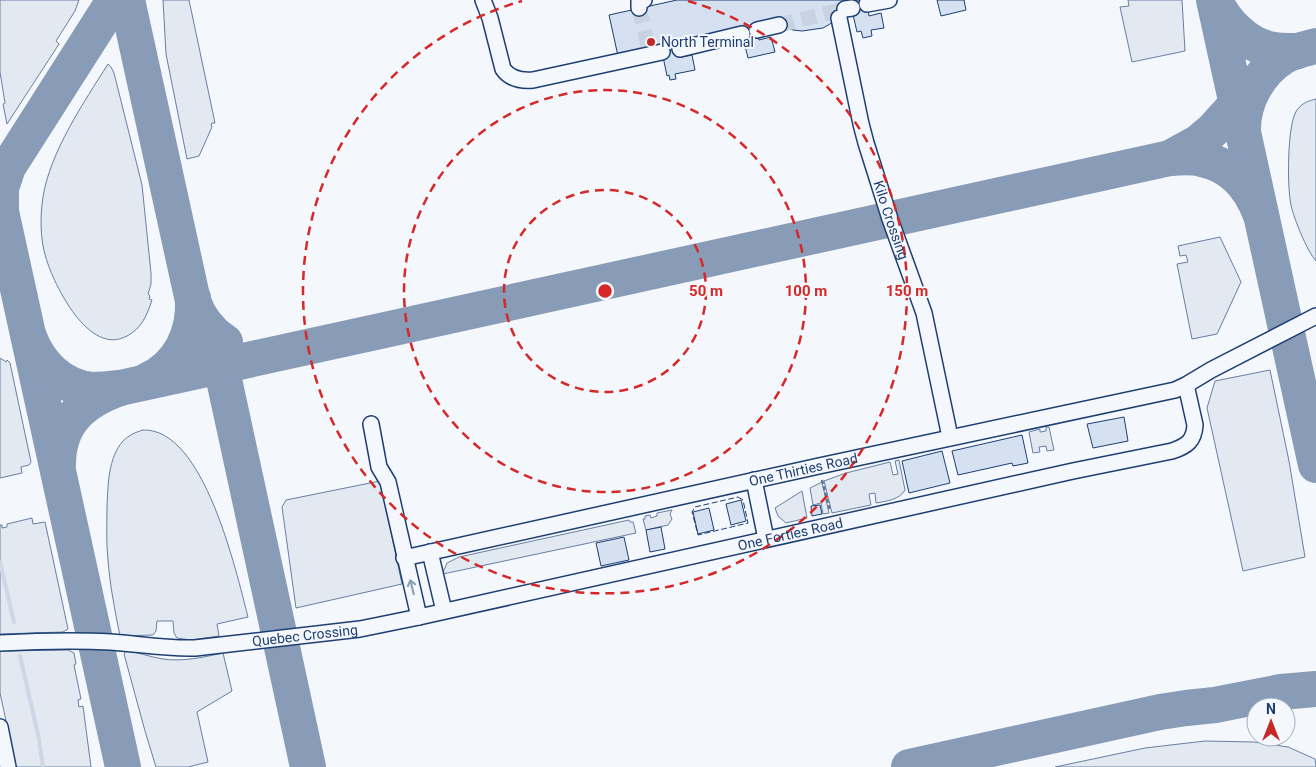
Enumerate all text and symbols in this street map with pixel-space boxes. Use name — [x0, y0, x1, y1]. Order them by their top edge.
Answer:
place label: North Terminal — [661, 34, 754, 50]
marker: North Terminal — [645, 36, 657, 48]
street label: Kilo Crossing — [870, 179, 912, 262]
centre of rings — [596, 282, 614, 300]
text: 50 m — [689, 282, 723, 300]
text: 100 m — [785, 282, 827, 300]
text: 150 m — [886, 282, 928, 300]
street label: One Thirties Road — [747, 450, 859, 489]
street label: One Forties Road — [736, 515, 844, 554]
one-way arrow — [407, 580, 416, 596]
street label: Quebec Crossing — [251, 621, 359, 649]
north arrow — [1246, 697, 1296, 747]
text: N — [1266, 701, 1276, 717]

